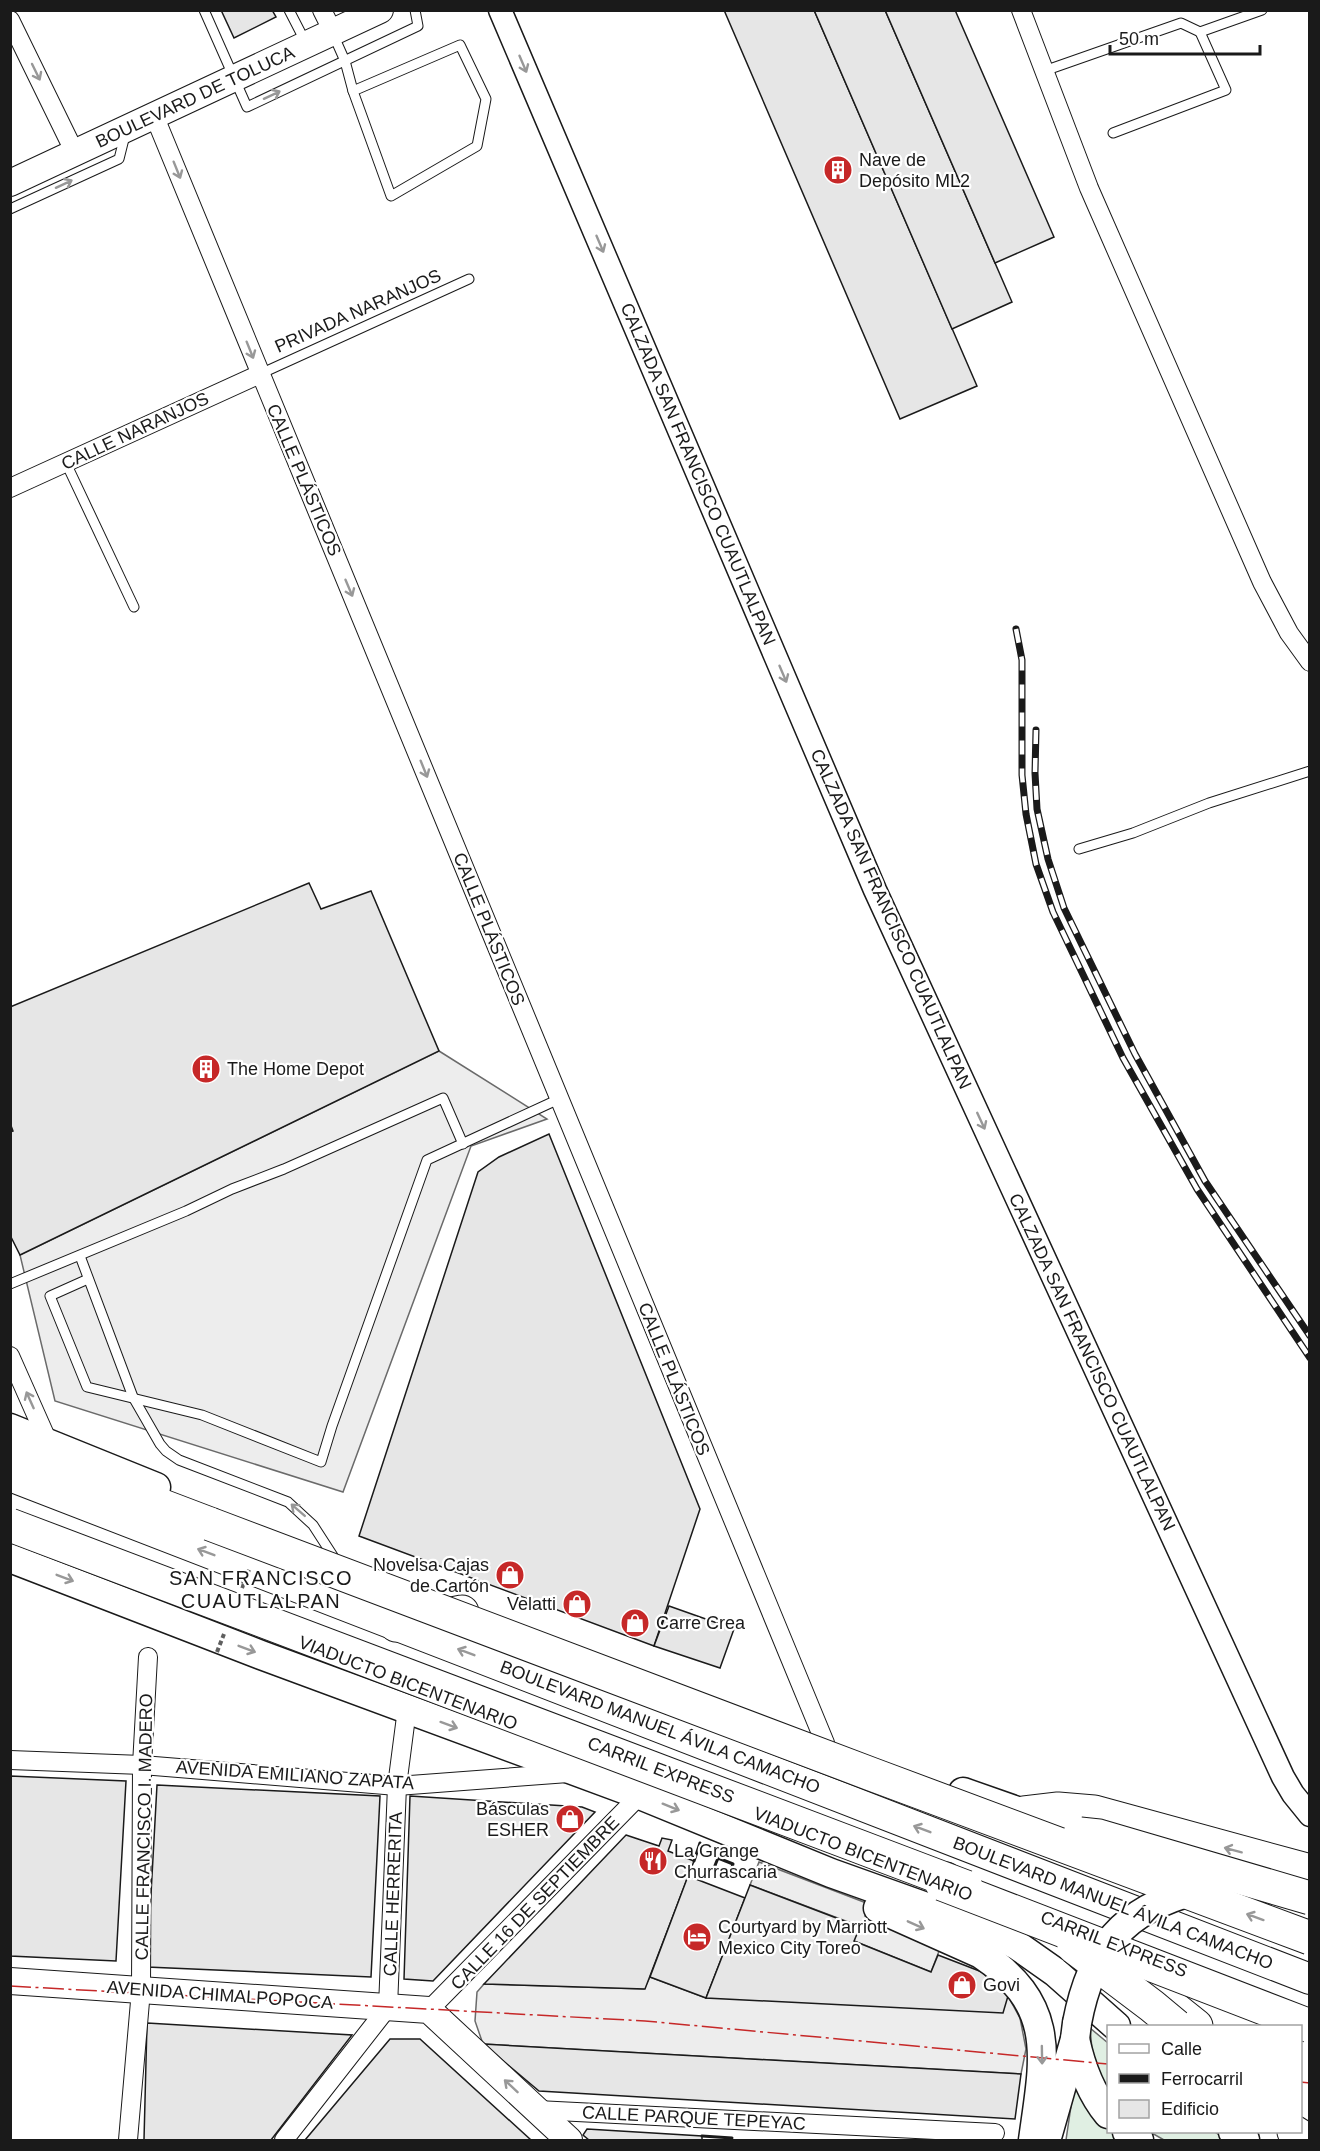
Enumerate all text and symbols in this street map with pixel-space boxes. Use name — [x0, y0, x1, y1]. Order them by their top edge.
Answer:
scale bar — [1110, 18, 1260, 56]
text: 50 m — [1119, 29, 1159, 49]
street label: BOULEVARD DE TOLUCA — [92, 42, 298, 152]
one-way arrow — [518, 55, 529, 73]
one-way arrow — [31, 63, 43, 81]
one-way arrow — [262, 89, 281, 100]
place label: Nave de Depósito ML2 — [859, 150, 970, 191]
building icon: Nave de Depósito ML2 — [822, 154, 854, 186]
one-way arrow — [172, 160, 183, 178]
one-way arrow — [54, 178, 72, 190]
one-way arrow — [595, 234, 606, 252]
street label: PRIVADA NARANJOS — [272, 265, 444, 357]
street label: CALZADA SAN FRANCISCO CUAUTLALPAN — [617, 300, 779, 648]
one-way arrow — [245, 340, 256, 359]
street label: CALLE NARANJOS — [58, 388, 212, 474]
street label: CALLE PLÁSTICOS — [263, 401, 345, 559]
one-way arrow — [344, 579, 355, 597]
one-way arrow — [778, 665, 789, 683]
street label: CALZADA SAN FRANCISCO CUAUTLALPAN — [807, 746, 975, 1092]
one-way arrow — [419, 759, 430, 777]
street label: CALLE PLÁSTICOS — [449, 850, 529, 1008]
building icon: The Home Depot — [190, 1053, 222, 1085]
place label: The Home Depot — [227, 1059, 364, 1079]
one-way arrow — [976, 1112, 988, 1130]
street label: CALZADA SAN FRANCISCO CUAUTLALPAN — [1005, 1190, 1179, 1534]
street label: CALLE PLÁSTICOS — [634, 1300, 714, 1458]
one-way arrow — [23, 1391, 35, 1409]
one-way arrow — [291, 1503, 306, 1517]
one-way arrow — [197, 1545, 216, 1556]
place label: Novelsa Cajas de Cartón — [373, 1555, 489, 1596]
shop icon: Novelsa Cajas de Cartón — [494, 1559, 526, 1591]
district label: SAN FRANCISCO CUAUTLALPAN — [169, 1567, 353, 1612]
one-way arrow — [55, 1574, 74, 1585]
shop icon: Velatti — [561, 1588, 593, 1620]
place label: Velatti — [507, 1594, 556, 1614]
shop icon: Carre Crea — [619, 1607, 651, 1639]
place label: Carre Crea — [656, 1613, 746, 1633]
street label: VIADUCTO BICENTENARIO — [296, 1632, 520, 1734]
one-way arrow — [237, 1645, 256, 1656]
one-way arrow — [457, 1646, 476, 1657]
street label: BOULEVARD MANUEL ÁVILA CAMACHO — [497, 1657, 823, 1797]
street label: CALLE FRANCISCO I. MADERO — [132, 1693, 156, 1961]
one-way arrow — [439, 1720, 458, 1731]
street label: CARRIL EXPRESS — [585, 1733, 737, 1807]
street label: AVENIDA EMILIANO ZAPATA — [175, 1757, 415, 1793]
place label: Básculas ESHER — [476, 1799, 549, 1840]
one-way arrow — [662, 1802, 680, 1813]
shop icon: Básculas ESHER — [554, 1803, 586, 1835]
street label: VIADUCTO BICENTENARIO — [751, 1803, 975, 1905]
street label: CALLE HERRERITA — [380, 1811, 406, 1977]
street label: CALLE 16 DE SEPTIEMBRE — [447, 1812, 623, 1994]
one-way arrow — [913, 1823, 932, 1834]
street label: BOULEVARD MANUEL ÁVILA CAMACHO — [950, 1833, 1276, 1973]
place label: La Grange Churrascaria — [674, 1841, 778, 1882]
one-way arrow — [1224, 1844, 1243, 1855]
restaurant icon: La Grange Churrascaria — [637, 1845, 669, 1877]
street label: CARRIL EXPRESS — [1038, 1907, 1190, 1981]
one-way arrow — [1246, 1911, 1265, 1922]
place label: Courtyard by Marriott Mexico City Toreo — [718, 1917, 887, 1958]
hotel icon: Courtyard by Marriott Mexico City Toreo — [681, 1921, 713, 1953]
one-way arrow — [907, 1921, 925, 1932]
shop icon: Govi — [946, 1969, 978, 2001]
place label: Govi — [983, 1975, 1020, 1995]
street label: AVENIDA CHIMALPOPOCA — [106, 1977, 334, 2013]
legend — [1107, 2025, 1302, 2133]
text: Calle — [1161, 2039, 1202, 2059]
one-way arrow — [1037, 2044, 1048, 2064]
text: Ferrocarril — [1161, 2069, 1243, 2089]
one-way arrow — [504, 2079, 519, 2093]
text: Edificio — [1161, 2099, 1219, 2119]
street label: CALLE PARQUE TEPEYAC — [582, 2102, 806, 2134]

